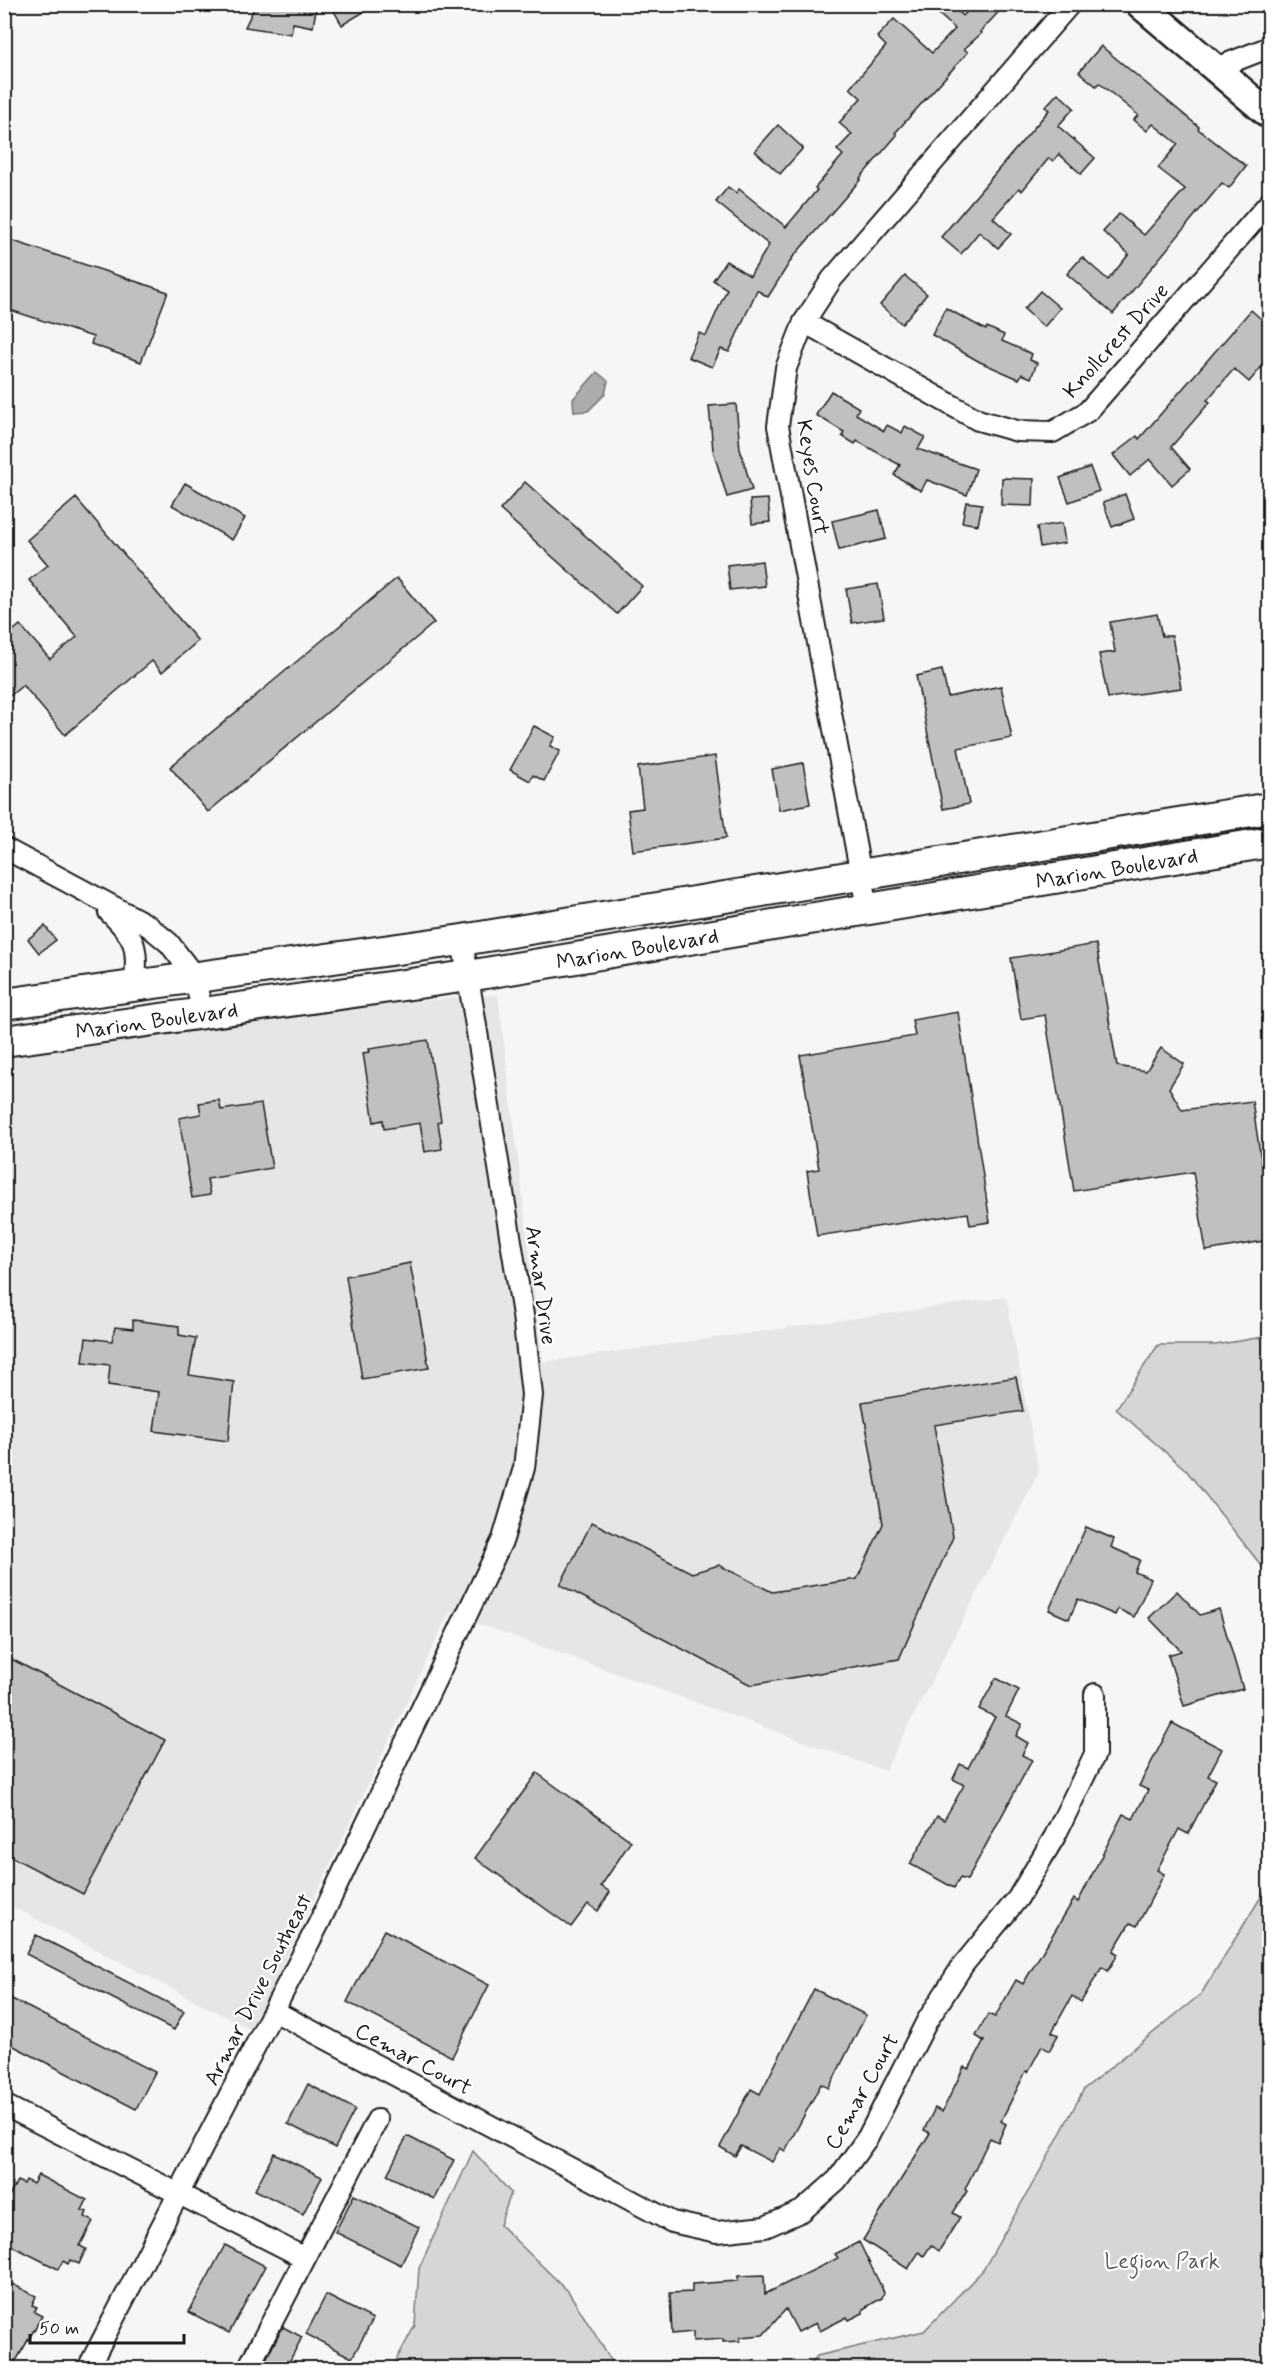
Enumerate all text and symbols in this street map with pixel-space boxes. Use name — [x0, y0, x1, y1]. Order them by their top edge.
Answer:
street label: Knollcrest Drive — [1057, 278, 1176, 405]
street label: Keyes Court — [789, 418, 835, 537]
street label: Marion Boulevard — [1034, 842, 1200, 897]
street label: Marion Boulevard — [554, 922, 721, 977]
street label: Marion Boulevard — [74, 996, 240, 1047]
street label: Armar Drive — [518, 1224, 562, 1347]
street label: Armar Drive Southeast — [198, 1889, 319, 2091]
street label: Cemar Court — [350, 2017, 476, 2102]
street label: Cemar Court — [819, 2029, 906, 2155]
park label: Legion Park — [1104, 2248, 1220, 2279]
scale bar — [30, 2307, 184, 2345]
text: 50 m — [39, 2317, 79, 2341]

